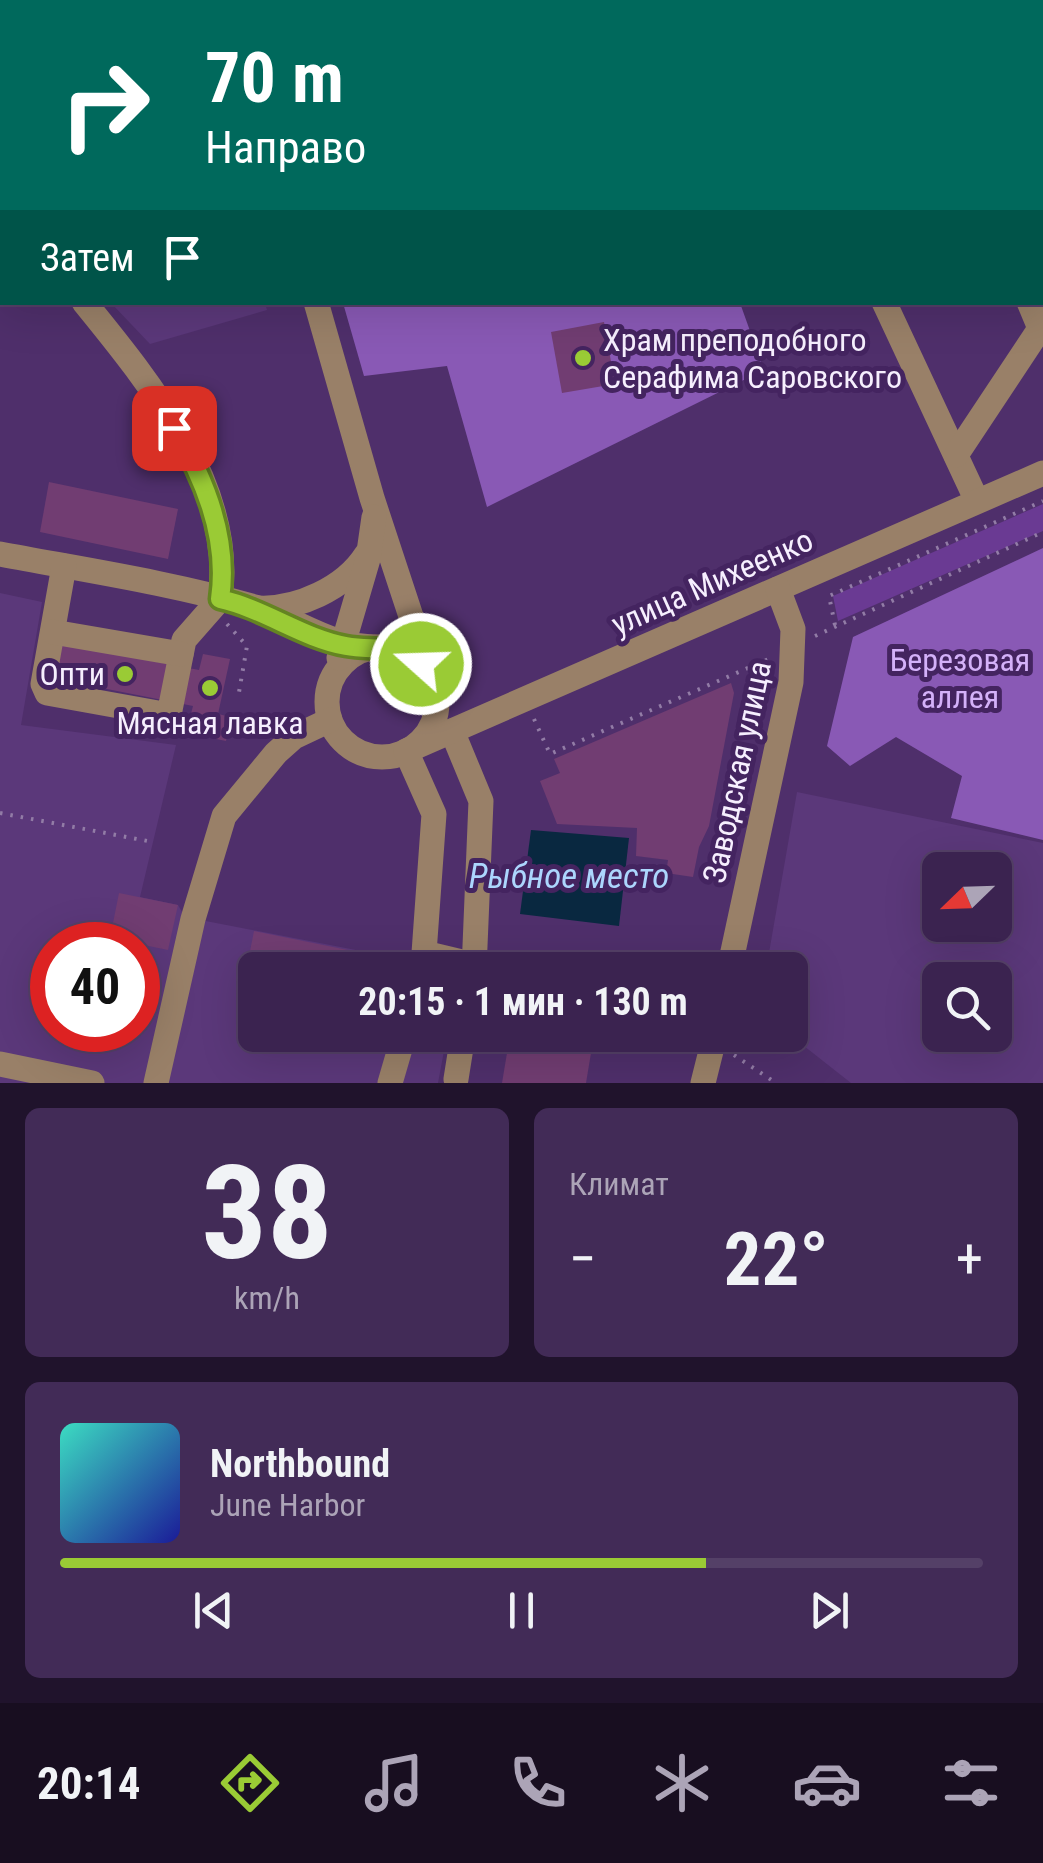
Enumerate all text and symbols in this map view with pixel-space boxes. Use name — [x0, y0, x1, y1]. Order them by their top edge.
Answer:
text: 70 m — [205, 37, 344, 119]
icon: right — [40, 40, 170, 170]
text: Направо — [205, 121, 366, 174]
icon: arrive — [155, 230, 210, 285]
text: Затем — [40, 236, 135, 280]
place label: Храм преподобного Серафима Саровского — [603, 321, 902, 396]
marker: Храм преподобного Серафима Саровского — [572, 347, 594, 369]
pin — [132, 386, 217, 471]
icon: arrive — [147, 401, 202, 456]
street label: улица Михеенко — [605, 521, 819, 643]
position arrow — [369, 612, 473, 716]
park label: Березовая аллея — [890, 641, 1030, 716]
place label: Опти — [40, 655, 105, 693]
street label: Заводская улица — [695, 658, 779, 886]
marker: Опти — [114, 663, 136, 685]
marker: Мясная лавка — [199, 677, 221, 699]
place label: Мясная лавка — [116, 704, 304, 742]
north arrow — [922, 852, 1012, 942]
map controls — [922, 852, 1012, 1052]
water label: Рыбное место — [469, 856, 669, 897]
speed limit sign: 40 — [30, 922, 160, 1052]
button: search — [922, 962, 1012, 1052]
text: 20:15 · 1 мин · 130 m — [358, 980, 688, 1024]
text: 38 — [201, 1137, 333, 1290]
text: Климат — [569, 1165, 669, 1203]
text: 22° — [724, 1215, 829, 1303]
text: − — [569, 1227, 597, 1291]
text: + — [956, 1227, 983, 1291]
text: km/h — [234, 1279, 300, 1317]
text: Northbound — [210, 1442, 390, 1486]
text: June Harbor — [210, 1486, 365, 1524]
icon: previous — [186, 1583, 241, 1638]
icon: pause — [494, 1583, 549, 1638]
icon: next — [802, 1583, 857, 1638]
icon: directions — [215, 1748, 285, 1818]
icon: music — [359, 1748, 429, 1818]
icon: phone — [503, 1748, 573, 1818]
icon: climate — [647, 1748, 717, 1818]
icon: car — [792, 1748, 862, 1818]
icon: filters — [936, 1748, 1006, 1818]
text: 20:14 — [37, 1757, 140, 1810]

